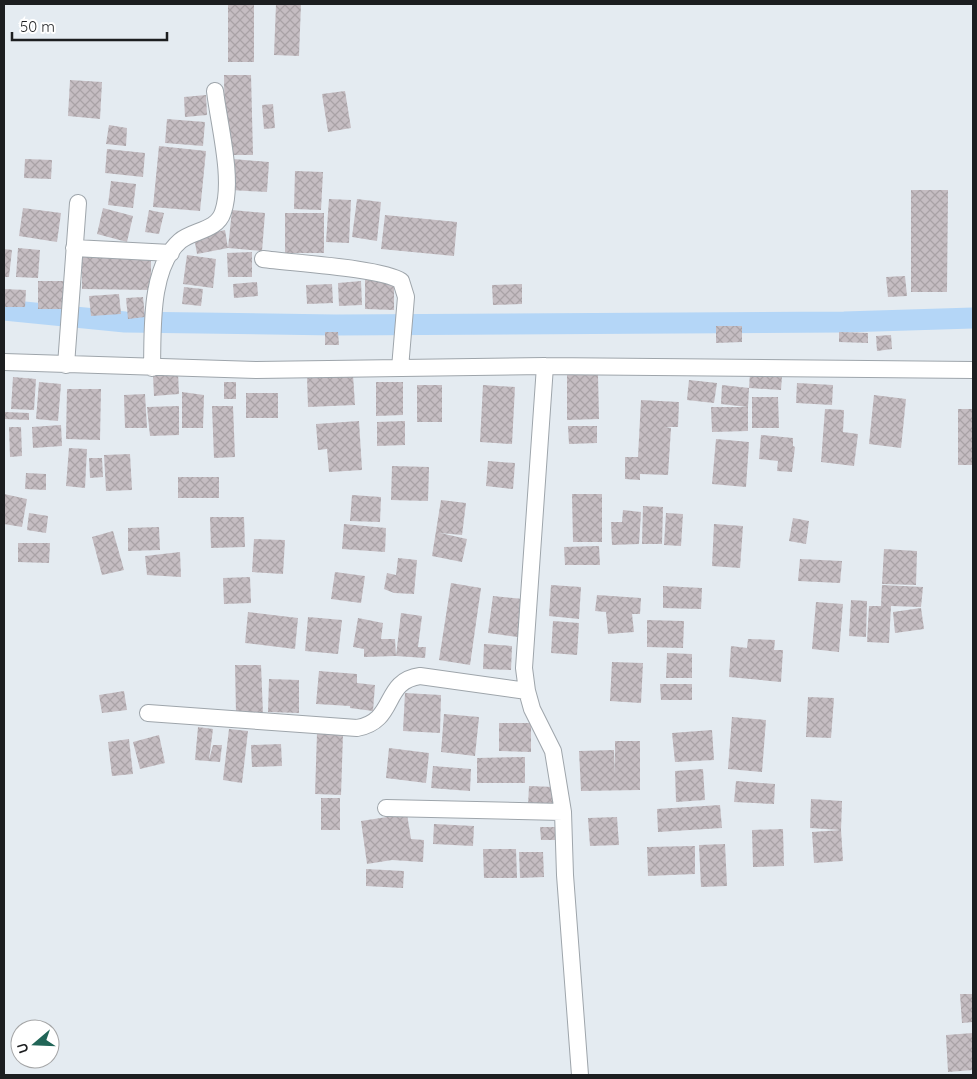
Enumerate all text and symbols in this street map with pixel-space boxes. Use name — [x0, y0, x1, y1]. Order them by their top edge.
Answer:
scale bar — [12, 10, 168, 42]
text: 50 m — [20, 17, 55, 36]
north arrow — [10, 1019, 60, 1069]
text: U — [13, 1041, 33, 1056]

